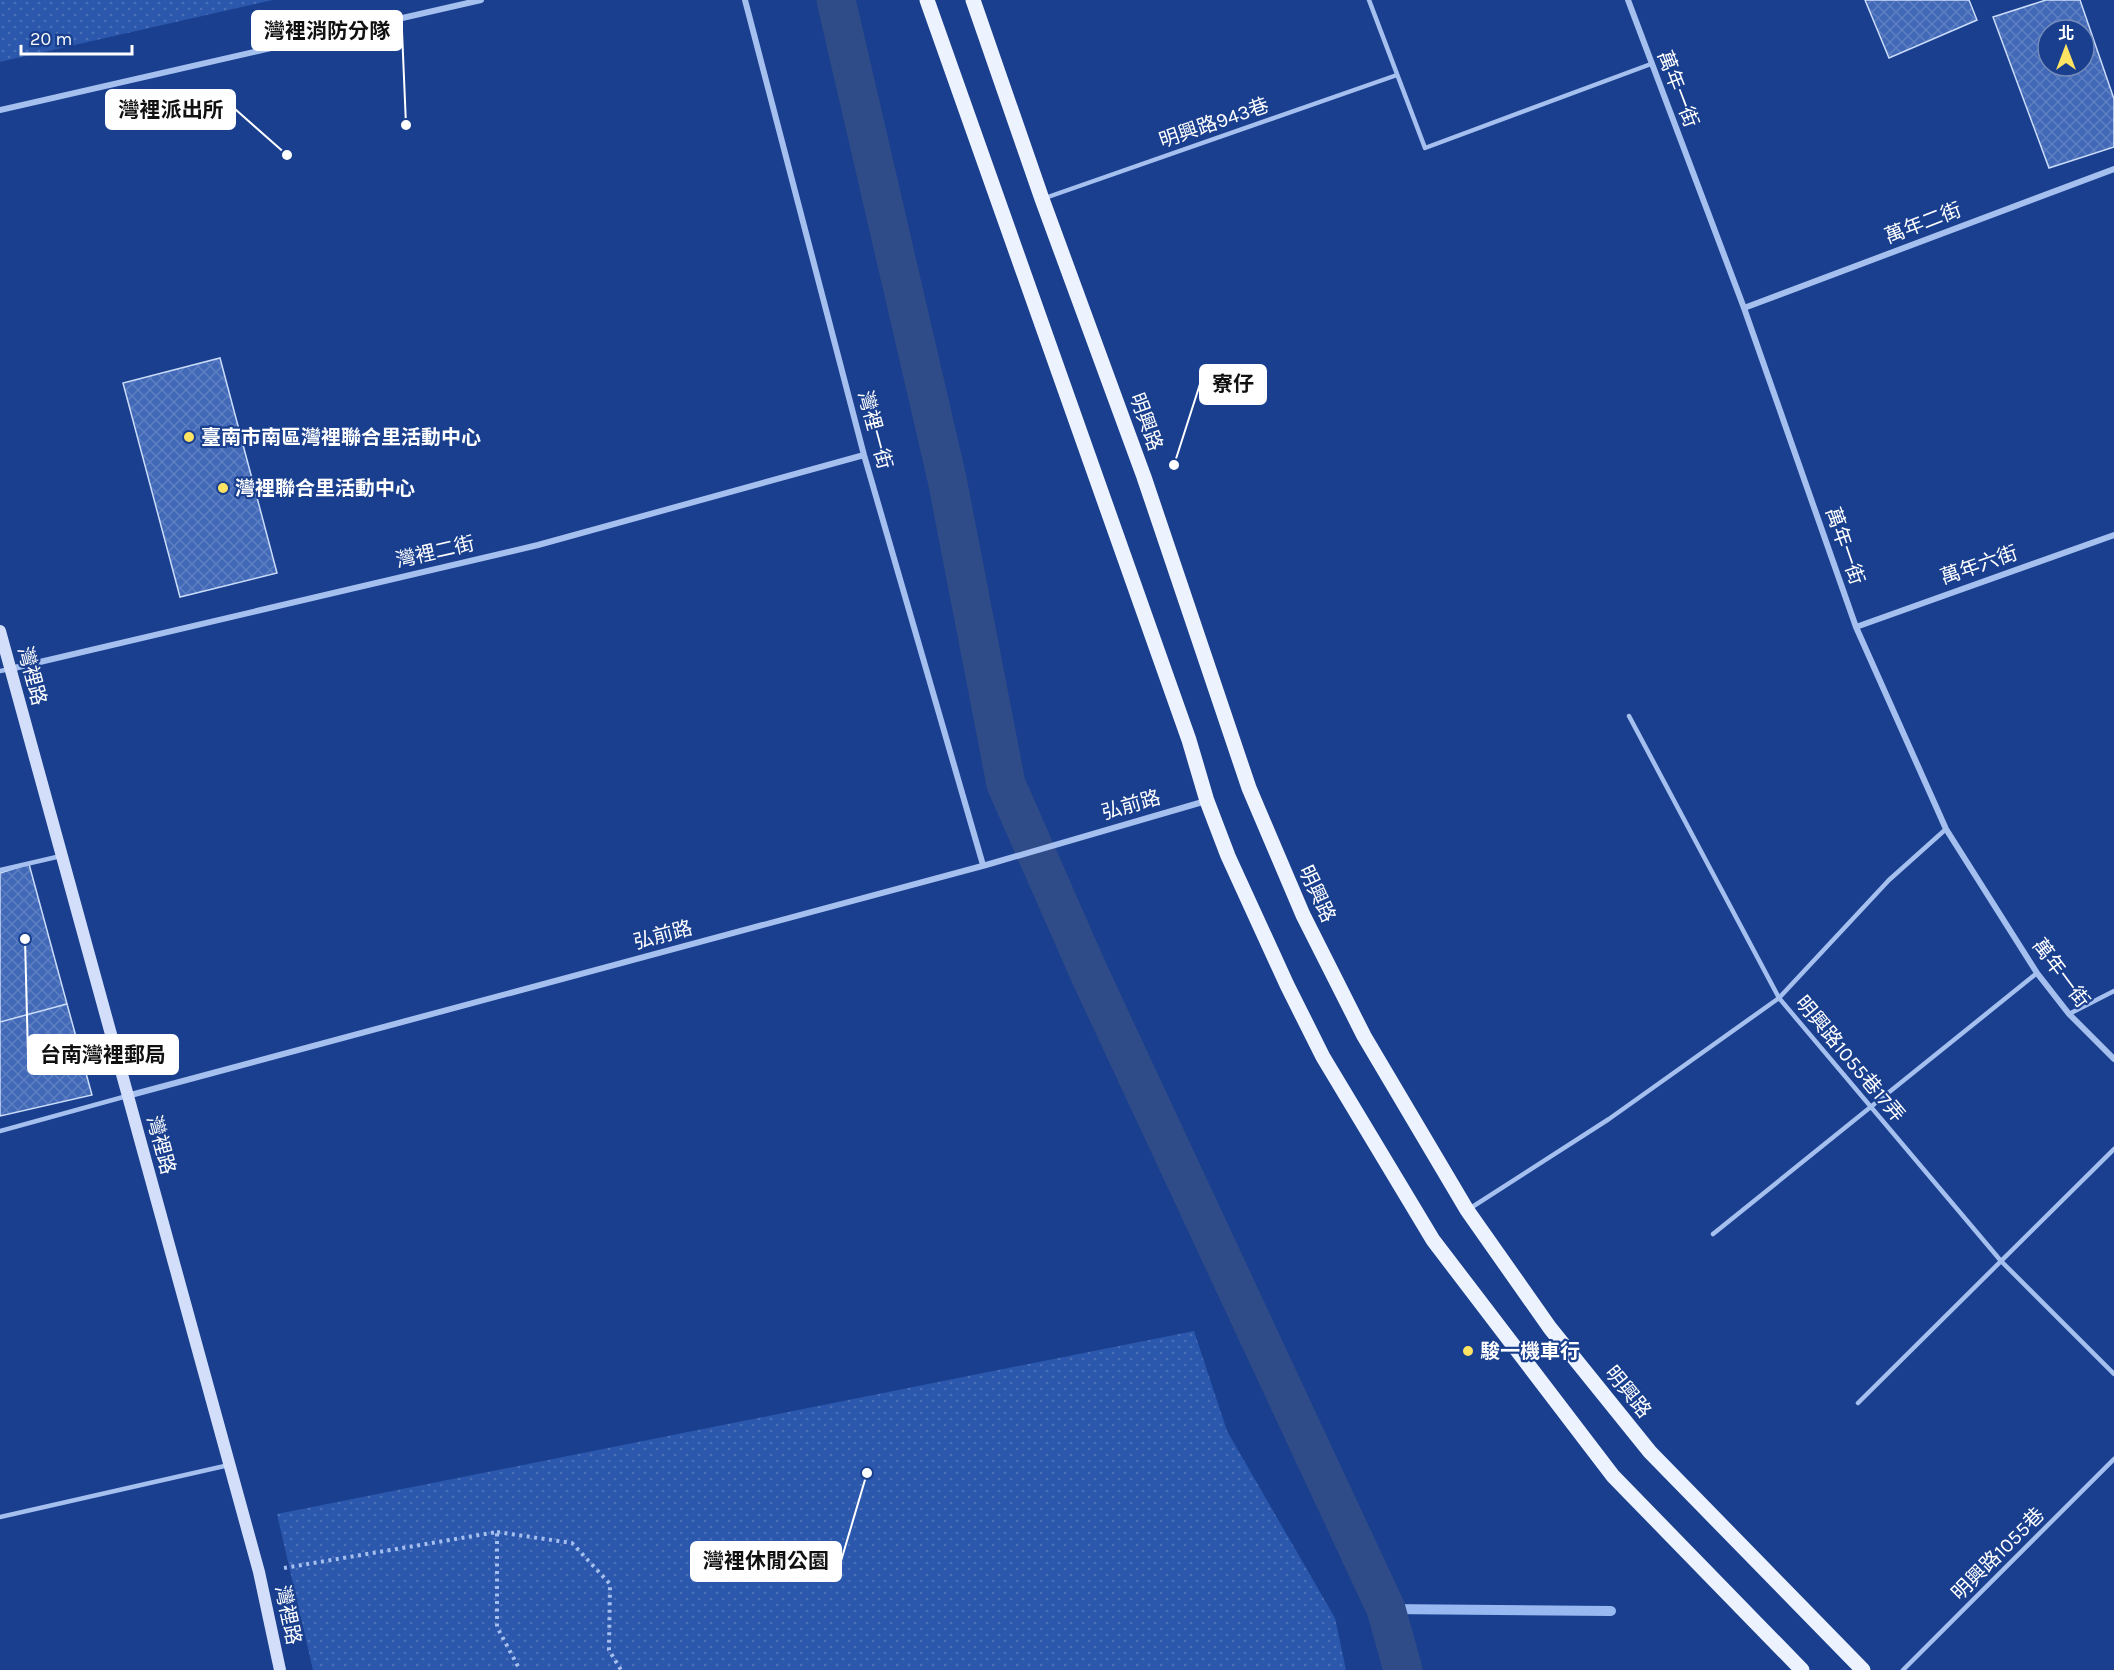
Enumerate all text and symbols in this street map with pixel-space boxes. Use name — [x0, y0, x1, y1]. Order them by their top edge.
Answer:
callout: 灣裡消防分隊 — [252, 11, 402, 50]
scale bar — [21, 18, 132, 56]
north arrow — [2036, 18, 2096, 78]
text: 灣裡消防分隊 — [264, 19, 391, 43]
text: 北 — [2058, 24, 2074, 43]
text: 20 m — [30, 28, 72, 50]
street label: 萬年一街 — [1653, 48, 1703, 130]
callout: 灣裡派出所 — [106, 90, 235, 129]
street label: 明興路943巷 — [1156, 93, 1272, 153]
text: 灣裡派出所 — [119, 98, 224, 122]
street label: 萬年二街 — [1882, 198, 1964, 248]
callout: 寮仔 — [1200, 365, 1266, 404]
text: 寮仔 — [1212, 372, 1254, 396]
street label: 灣裡一街 — [854, 388, 896, 472]
street label: 明興路 — [1125, 390, 1167, 454]
place label: 臺南市南區灣裡聯合里活動中心 — [201, 426, 481, 449]
marker: 臺南市南區灣裡聯合里活動中心 — [182, 430, 196, 444]
place label: 灣裡聯合里活動中心 — [235, 477, 415, 500]
marker: 灣裡聯合里活動中心 — [216, 481, 230, 495]
street label: 萬年一街 — [1821, 504, 1869, 588]
street label: 灣裡二街 — [393, 532, 477, 572]
street label: 萬年六街 — [1937, 541, 2021, 589]
street label: 灣裡路 — [13, 644, 51, 708]
street label: 弘前路 — [1099, 786, 1163, 824]
street label: 明興路 — [1294, 862, 1340, 926]
street label: 弘前路 — [631, 916, 695, 954]
street label: 萬年一街 — [2028, 934, 2094, 1012]
street label: 明興路1055巷17弄 — [1791, 991, 1909, 1127]
callout: 台南灣裡郵局 — [28, 1035, 178, 1074]
text: 台南灣裡郵局 — [40, 1043, 166, 1067]
street label: 灣裡路 — [142, 1113, 180, 1177]
place label: 駿一機車行 — [1480, 1340, 1580, 1363]
marker: 駿一機車行 — [1461, 1344, 1475, 1358]
street label: 明興路 — [1600, 1361, 1656, 1423]
street label: 明興路1055巷 — [1947, 1503, 2049, 1605]
callout: 灣裡休閒公園 — [691, 1542, 841, 1581]
text: 灣裡休閒公園 — [703, 1549, 829, 1573]
street label: 灣裡路 — [271, 1583, 305, 1647]

